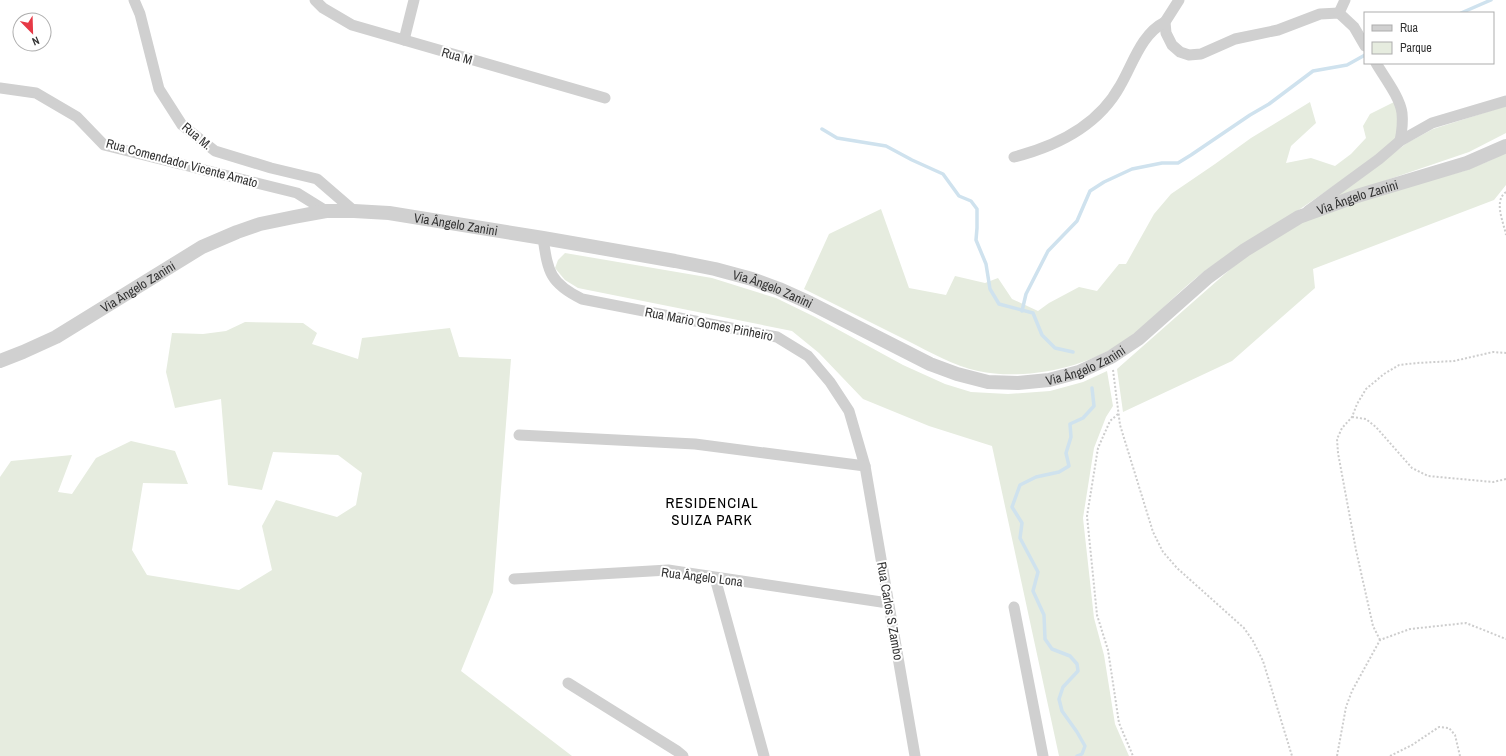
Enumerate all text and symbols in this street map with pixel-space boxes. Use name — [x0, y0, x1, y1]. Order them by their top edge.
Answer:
north arrow — [12, 12, 52, 52]
legend — [1364, 12, 1494, 64]
text: Rua — [1400, 20, 1419, 36]
text: N — [30, 33, 42, 49]
text: Parque — [1400, 40, 1432, 56]
street label: Rua M — [440, 44, 475, 69]
street label: Rua M. — [178, 118, 216, 154]
street label: Rua Comendador Vicente Amato — [104, 135, 260, 191]
street label: Via Ângelo Zanini — [1314, 176, 1400, 218]
street label: Via Ângelo Zanini — [413, 209, 499, 239]
street label: Via Ângelo Zanini — [97, 257, 178, 316]
street label: Via Ângelo Zanini — [731, 266, 816, 312]
street label: Rua Mario Gomes Pinheiro — [643, 303, 775, 345]
street label: Via Ângelo Zanini — [1044, 341, 1128, 389]
district label: RESIDENCIAL SUIZA PARK — [665, 492, 759, 530]
street label: Rua Carlos S Zambo — [873, 561, 907, 662]
street label: Rua Ângelo Lona — [660, 564, 744, 590]

